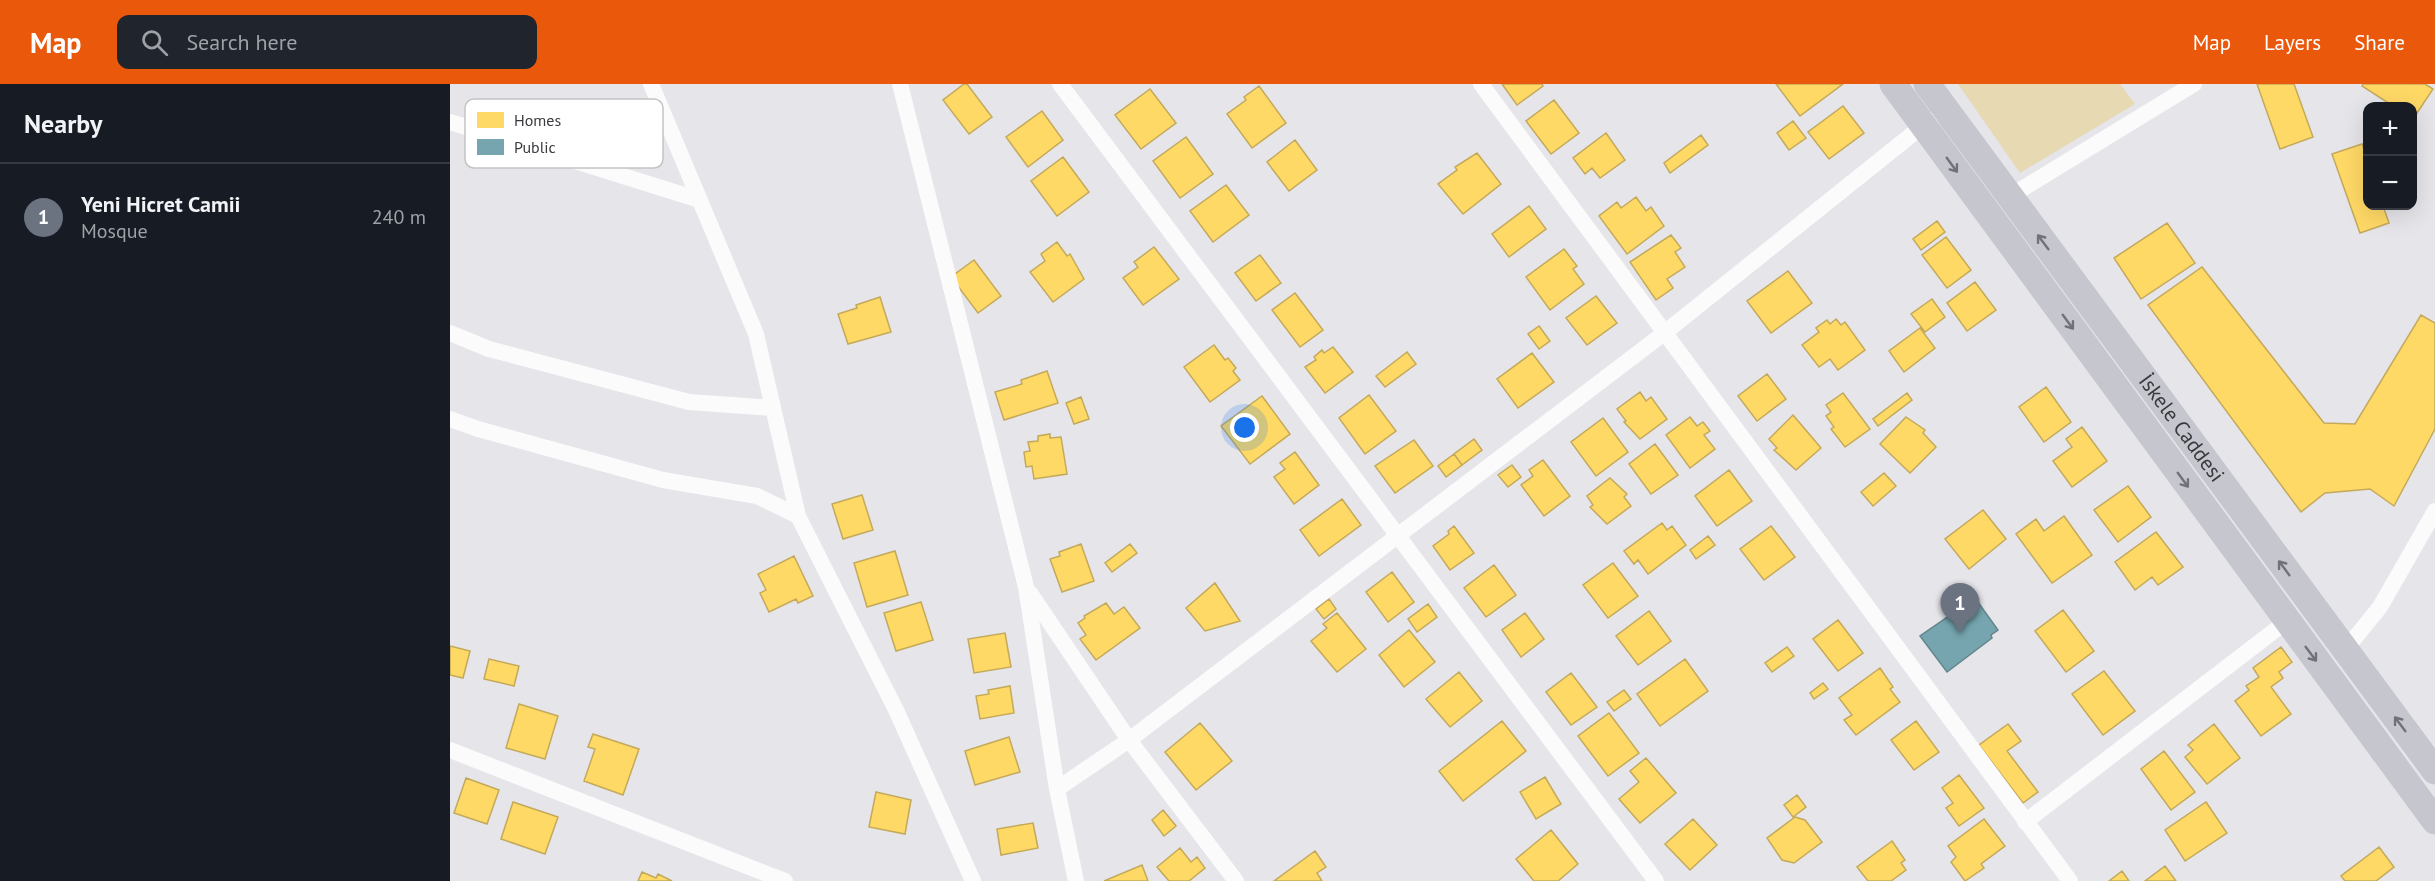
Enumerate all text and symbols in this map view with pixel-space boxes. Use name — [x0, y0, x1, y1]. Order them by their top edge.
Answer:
search box — [117, 15, 537, 69]
text: Map — [30, 24, 81, 61]
icon: search — [138, 26, 171, 59]
text: Search here — [186, 28, 297, 56]
text: Map — [2193, 29, 2231, 56]
text: Layers — [2264, 29, 2321, 56]
text: Share — [2354, 29, 2405, 56]
legend — [465, 99, 663, 168]
map controls — [2363, 102, 2417, 210]
button: + — [2363, 102, 2417, 156]
text: Nearby — [24, 107, 102, 140]
text: Homes — [514, 110, 561, 130]
text: Public — [514, 137, 556, 157]
button: − — [2363, 156, 2417, 210]
one-way arrow — [1946, 157, 1959, 173]
text: Yeni Hicret Camii — [81, 190, 240, 218]
text: 1 — [38, 204, 49, 230]
text: 240 m — [372, 204, 426, 230]
text: Mosque — [81, 218, 148, 244]
one-way arrow — [2036, 235, 2049, 251]
one-way arrow — [2061, 314, 2074, 330]
street label: İskele Caddesi — [2133, 368, 2231, 487]
your location — [1230, 413, 1259, 442]
one-way arrow — [2177, 471, 2189, 487]
one-way arrow — [2278, 560, 2290, 576]
pin: 1 — [1940, 584, 1980, 633]
one-way arrow — [2305, 645, 2317, 661]
one-way arrow — [2394, 717, 2406, 733]

